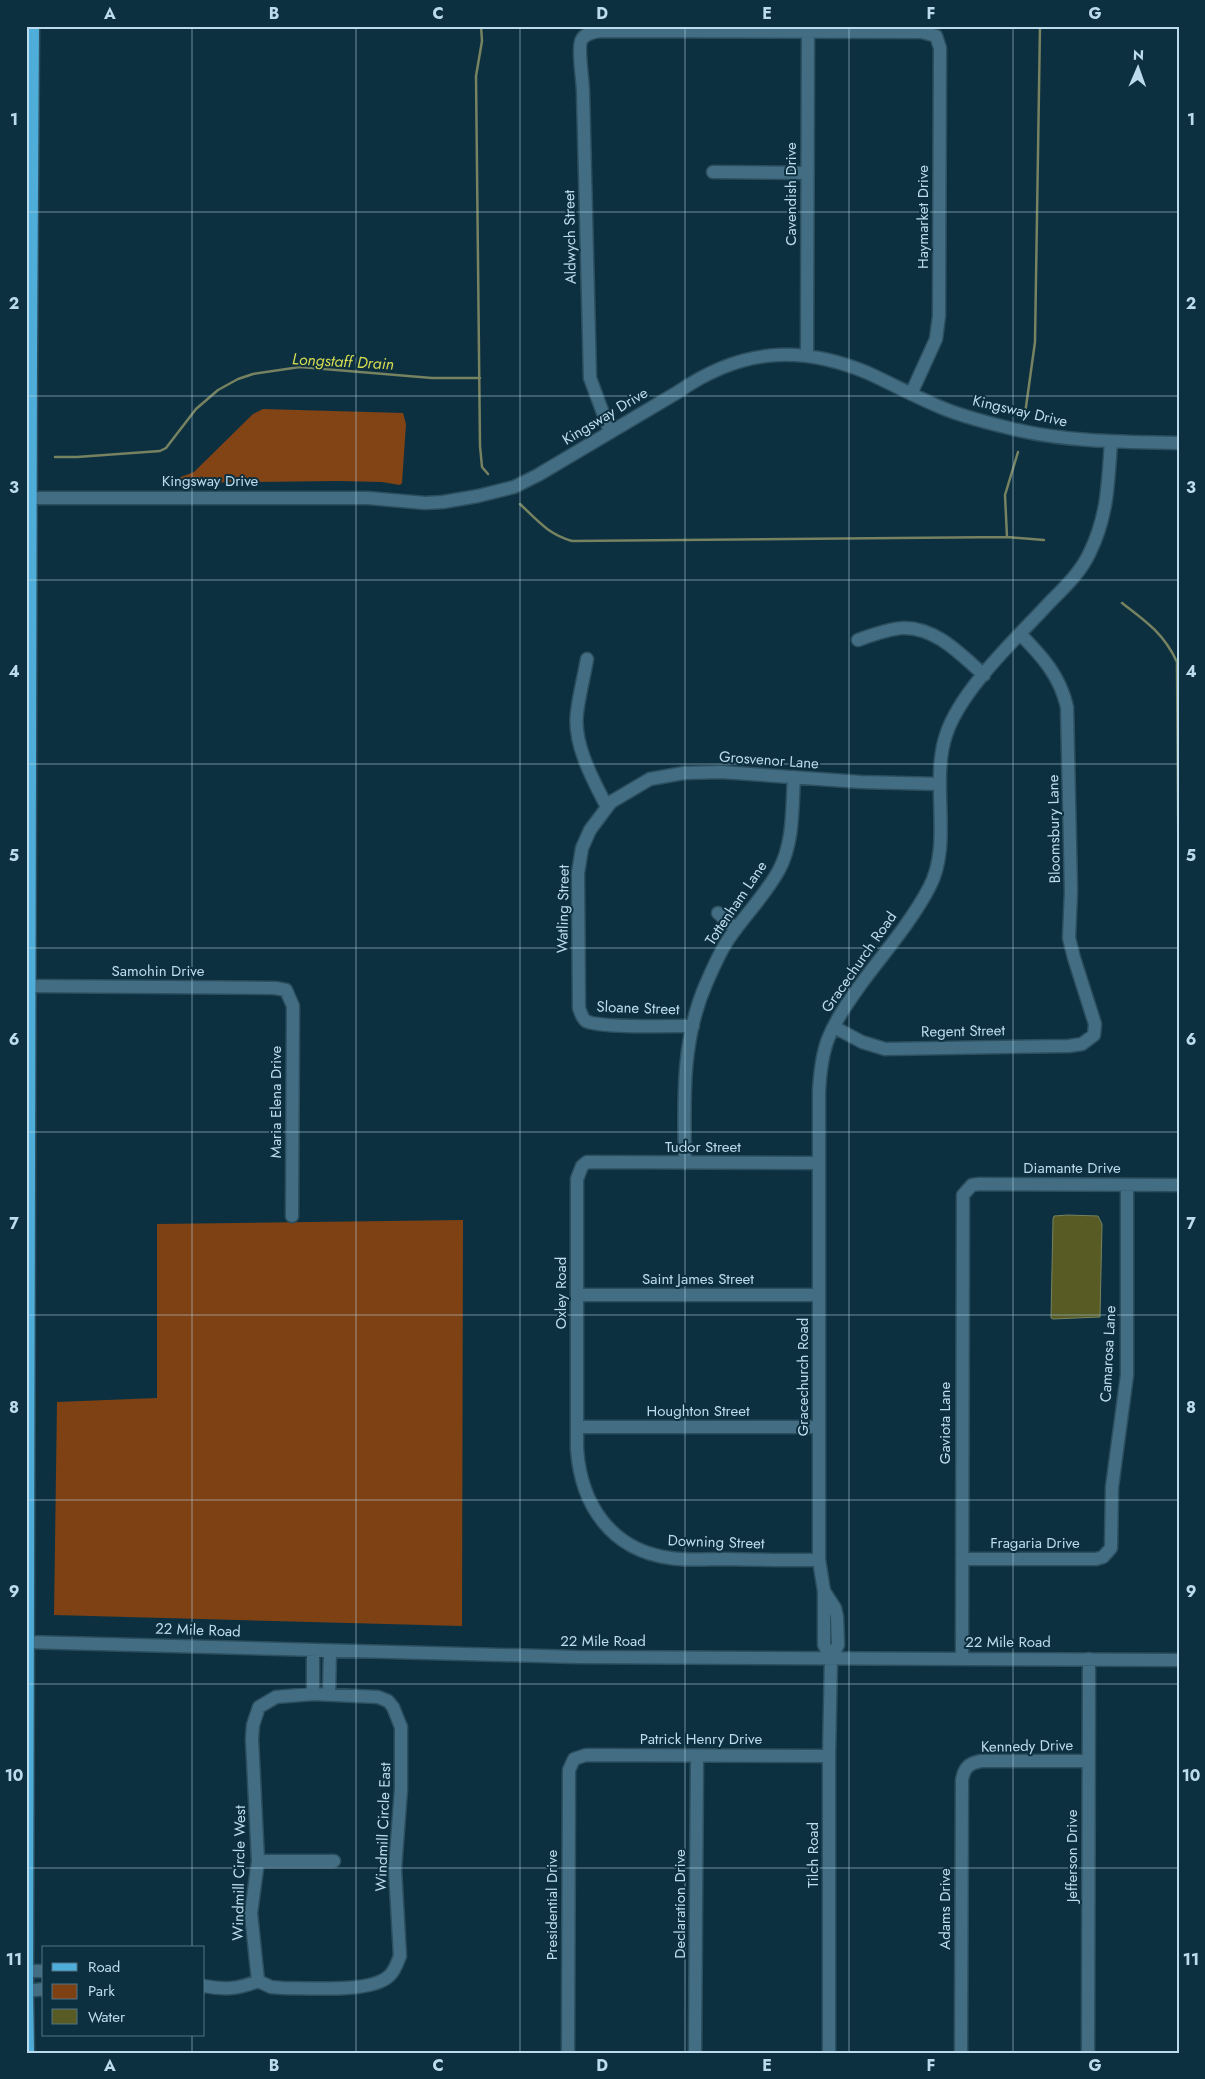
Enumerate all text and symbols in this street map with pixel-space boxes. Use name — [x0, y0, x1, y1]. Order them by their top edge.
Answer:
text: A — [103, 2, 116, 25]
text: B — [269, 2, 279, 25]
text: C — [432, 2, 444, 25]
text: D — [596, 2, 608, 25]
text: E — [762, 2, 772, 25]
text: F — [927, 2, 935, 25]
text: G — [1088, 2, 1102, 25]
north arrow — [1112, 42, 1162, 92]
text: N — [1133, 45, 1144, 65]
text: 1 — [10, 108, 18, 131]
text: 1 — [1187, 108, 1195, 131]
street label: Cavendish Drive — [780, 142, 802, 246]
street label: Haymarket Drive — [912, 165, 934, 269]
street label: Aldwych Street — [558, 189, 582, 284]
text: 2 — [9, 292, 19, 315]
text: 2 — [1186, 292, 1196, 315]
water label: Longstaff Drain — [291, 347, 394, 376]
street label: Kingsway Drive — [558, 382, 652, 450]
street label: Kingsway Drive — [970, 389, 1070, 433]
street label: Kingsway Drive — [162, 470, 259, 492]
text: 3 — [9, 476, 19, 499]
text: 3 — [1186, 476, 1196, 499]
text: 4 — [8, 660, 20, 683]
text: 4 — [1185, 660, 1197, 683]
street label: Grosvenor Lane — [718, 746, 820, 774]
street label: Bloomsbury Lane — [1042, 774, 1066, 884]
text: 5 — [9, 844, 19, 867]
text: 5 — [1186, 844, 1196, 867]
street label: Tottenham Lane — [700, 856, 772, 949]
street label: Watling Street — [551, 864, 575, 953]
street label: Gracechurch Road — [816, 907, 902, 1017]
street label: Samohin Drive — [112, 960, 205, 982]
street label: Sloane Street — [596, 996, 680, 1020]
street label: Regent Street — [921, 1019, 1006, 1043]
text: 6 — [9, 1028, 19, 1051]
text: 6 — [1186, 1028, 1196, 1051]
street label: Maria Elena Drive — [265, 1045, 287, 1158]
street label: Tudor Street — [665, 1136, 741, 1158]
street label: Diamante Drive — [1023, 1157, 1121, 1179]
text: 7 — [9, 1212, 19, 1235]
text: 7 — [1186, 1212, 1196, 1235]
street label: Oxley Road — [550, 1257, 572, 1329]
street label: Saint James Street — [642, 1268, 754, 1290]
street label: Camarosa Lane — [1094, 1305, 1122, 1403]
street label: Gracechurch Road — [792, 1318, 814, 1436]
street label: Gaviota Lane — [934, 1382, 956, 1464]
text: 8 — [9, 1396, 19, 1419]
text: 8 — [1186, 1396, 1196, 1419]
street label: Houghton Street — [646, 1400, 750, 1422]
street label: Downing Street — [667, 1529, 765, 1555]
street label: Fragaria Drive — [990, 1532, 1080, 1554]
text: 9 — [9, 1580, 19, 1603]
text: 9 — [1186, 1580, 1196, 1603]
street label: 22 Mile Road — [155, 1618, 241, 1642]
street label: 22 Mile Road — [560, 1630, 646, 1652]
street label: 22 Mile Road — [965, 1631, 1051, 1653]
street label: Patrick Henry Drive — [640, 1728, 762, 1750]
street label: Kennedy Drive — [981, 1734, 1074, 1758]
street label: Windmill Circle East — [370, 1762, 396, 1892]
text: 10 — [5, 1764, 23, 1787]
text: 10 — [1182, 1764, 1200, 1787]
street label: Windmill Circle West — [227, 1805, 251, 1941]
street label: Jefferson Drive — [1061, 1809, 1083, 1904]
street label: Tilch Road — [802, 1822, 824, 1888]
street label: Presidential Drive — [541, 1849, 563, 1960]
street label: Declaration Drive — [669, 1849, 691, 1959]
street label: Adams Drive — [934, 1868, 956, 1950]
legend — [42, 1946, 205, 2036]
text: 11 — [6, 1948, 22, 1971]
text: 11 — [1183, 1948, 1199, 1971]
text: Road — [88, 1956, 120, 1978]
text: Park — [88, 1980, 115, 2002]
text: Water — [88, 2006, 126, 2028]
text: A — [103, 2054, 116, 2077]
text: B — [269, 2054, 279, 2077]
text: C — [432, 2054, 444, 2077]
text: D — [596, 2054, 608, 2077]
text: E — [762, 2054, 772, 2077]
text: F — [927, 2054, 935, 2077]
text: G — [1088, 2054, 1102, 2077]

